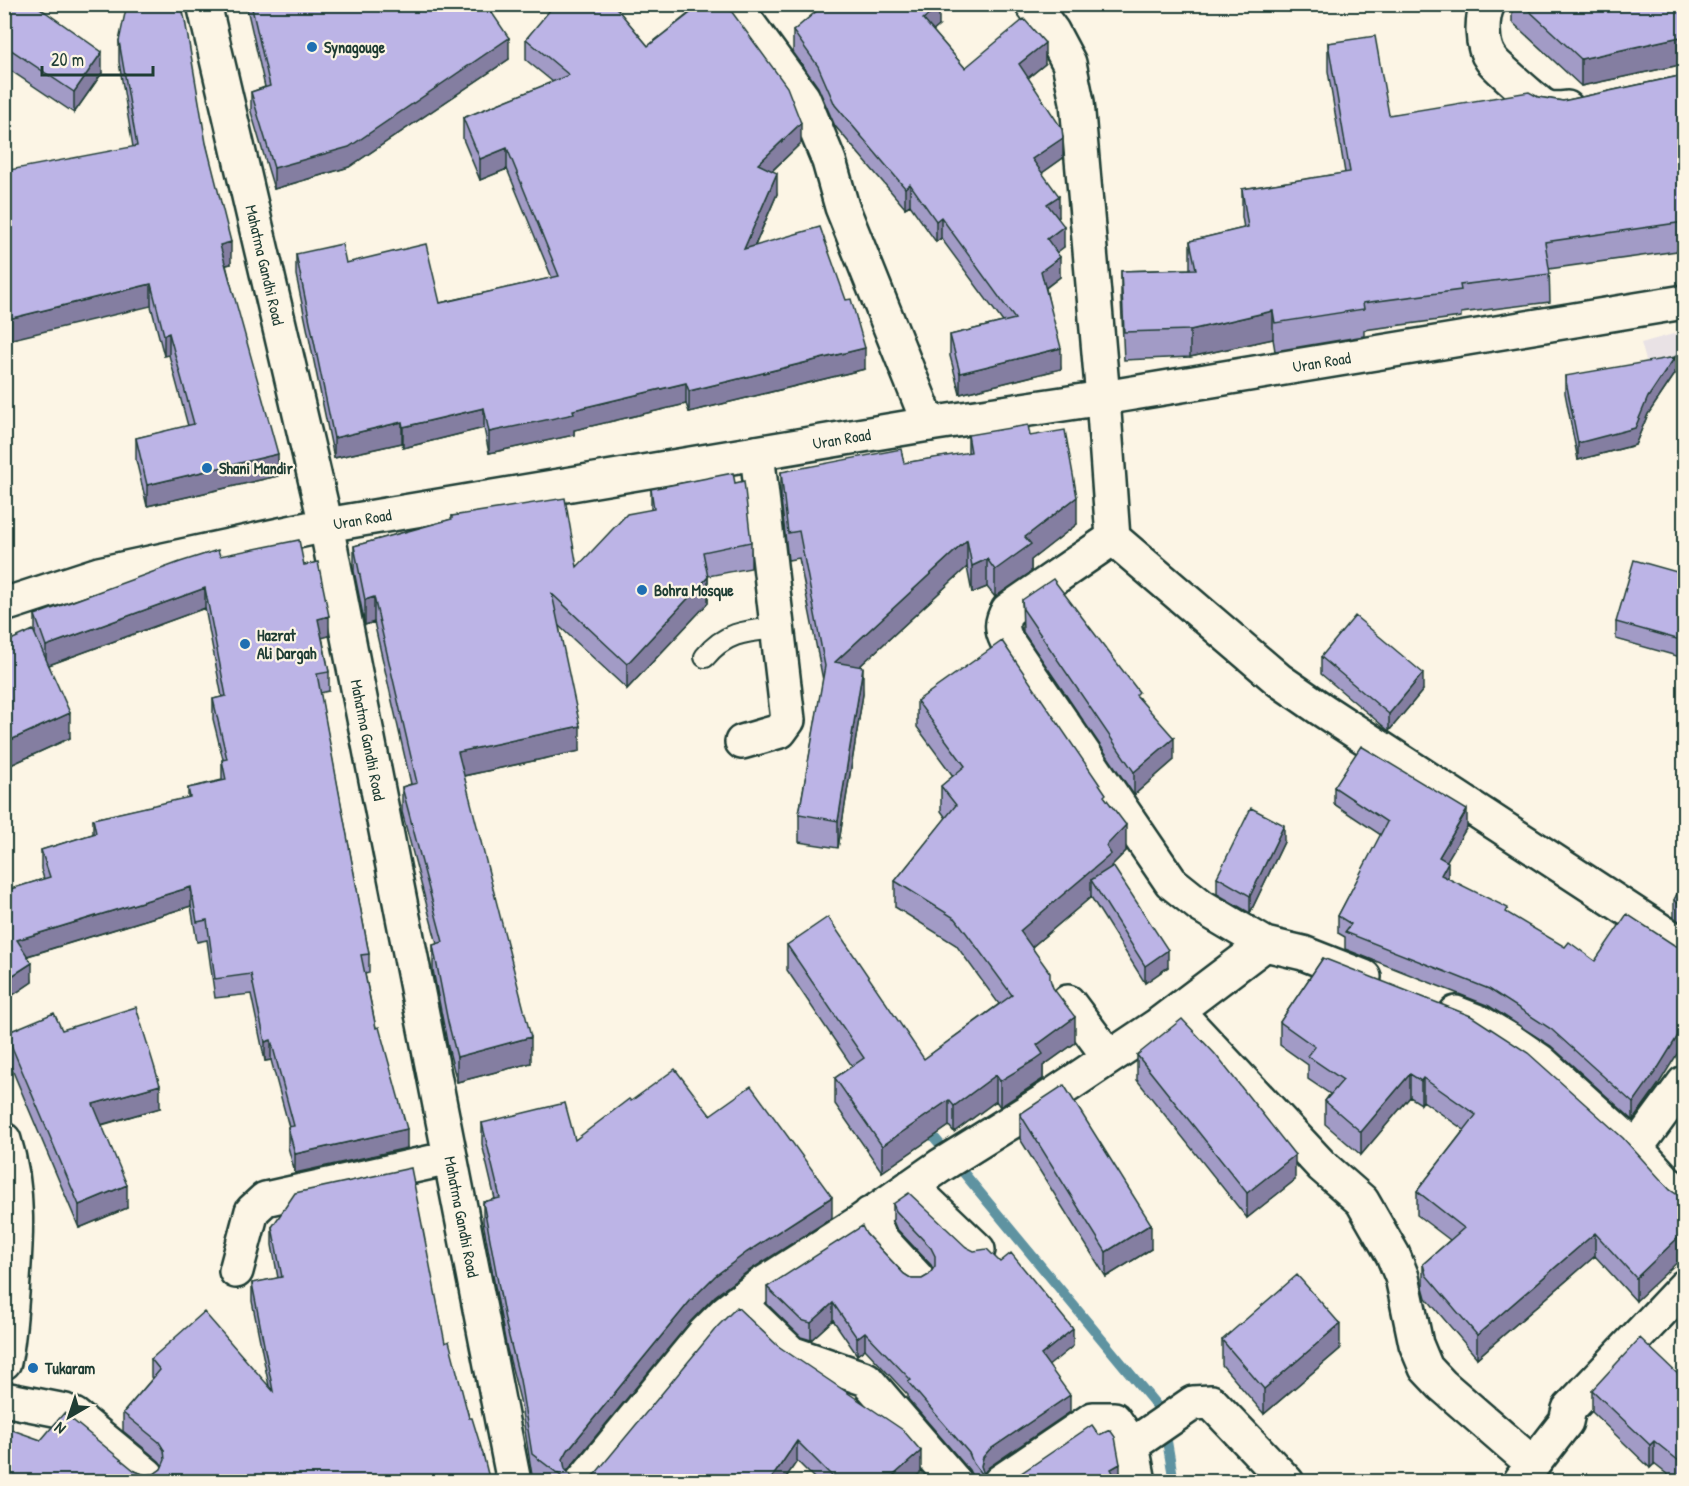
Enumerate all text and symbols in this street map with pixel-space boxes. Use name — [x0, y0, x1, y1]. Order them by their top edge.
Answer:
place label: Synagouge — [324, 36, 386, 59]
scale bar — [42, 39, 153, 77]
marker: Synagouge — [305, 40, 319, 54]
text: 20 m — [51, 47, 84, 72]
street label: Mahatma Gandhi Road — [240, 203, 290, 327]
street label: Uran Road — [1291, 346, 1352, 378]
street label: Uran Road — [811, 423, 872, 454]
place label: Shani Mandir — [219, 457, 294, 479]
marker: Shani Mandir — [200, 461, 214, 475]
street label: Uran Road — [332, 503, 393, 535]
place label: Bohra Mosque — [654, 579, 734, 602]
marker: Bohra Mosque — [635, 583, 649, 597]
place label: Hazrat Ali Dargah — [257, 624, 317, 665]
marker: Hazrat Ali Dargah — [238, 637, 252, 651]
street label: Mahatma Gandhi Road — [346, 677, 391, 802]
street label: Mahatma Gandhi Road — [439, 1154, 485, 1279]
place label: Tukaram — [44, 1357, 95, 1379]
marker: Tukaram — [26, 1361, 40, 1375]
north arrow — [39, 1387, 99, 1447]
text: N — [49, 1417, 70, 1440]

